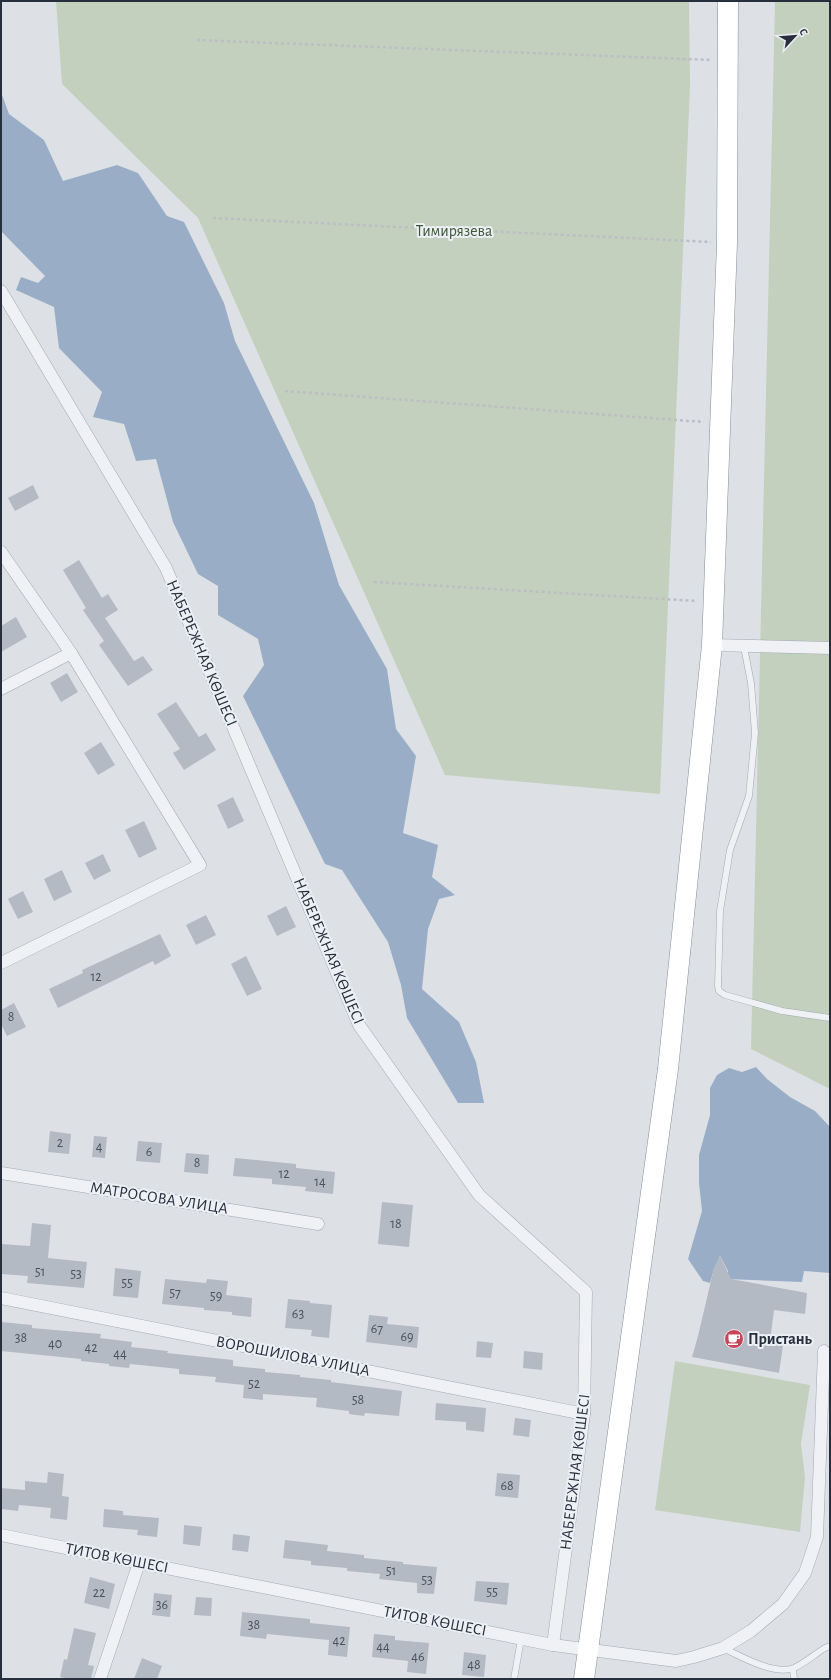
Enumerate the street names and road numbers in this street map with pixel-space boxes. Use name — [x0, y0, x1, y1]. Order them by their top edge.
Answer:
street label: НАБЕРЕЖНАЯ КӨШЕСІ — [164, 577, 240, 729]
street label: НАБЕРЕЖНАЯ КӨШЕСІ — [291, 875, 367, 1027]
street label: МАТРОСОВА УЛИЦА — [89, 1179, 230, 1217]
street label: ВОРОШИЛОВА УЛИЦА — [215, 1333, 372, 1379]
street label: НАБЕРЕЖНАЯ КӨШЕСІ — [557, 1393, 593, 1551]
street label: ТИТОВ КӨШЕСІ — [64, 1540, 170, 1576]
street label: ТИТОВ КӨШЕСІ — [382, 1603, 488, 1639]

